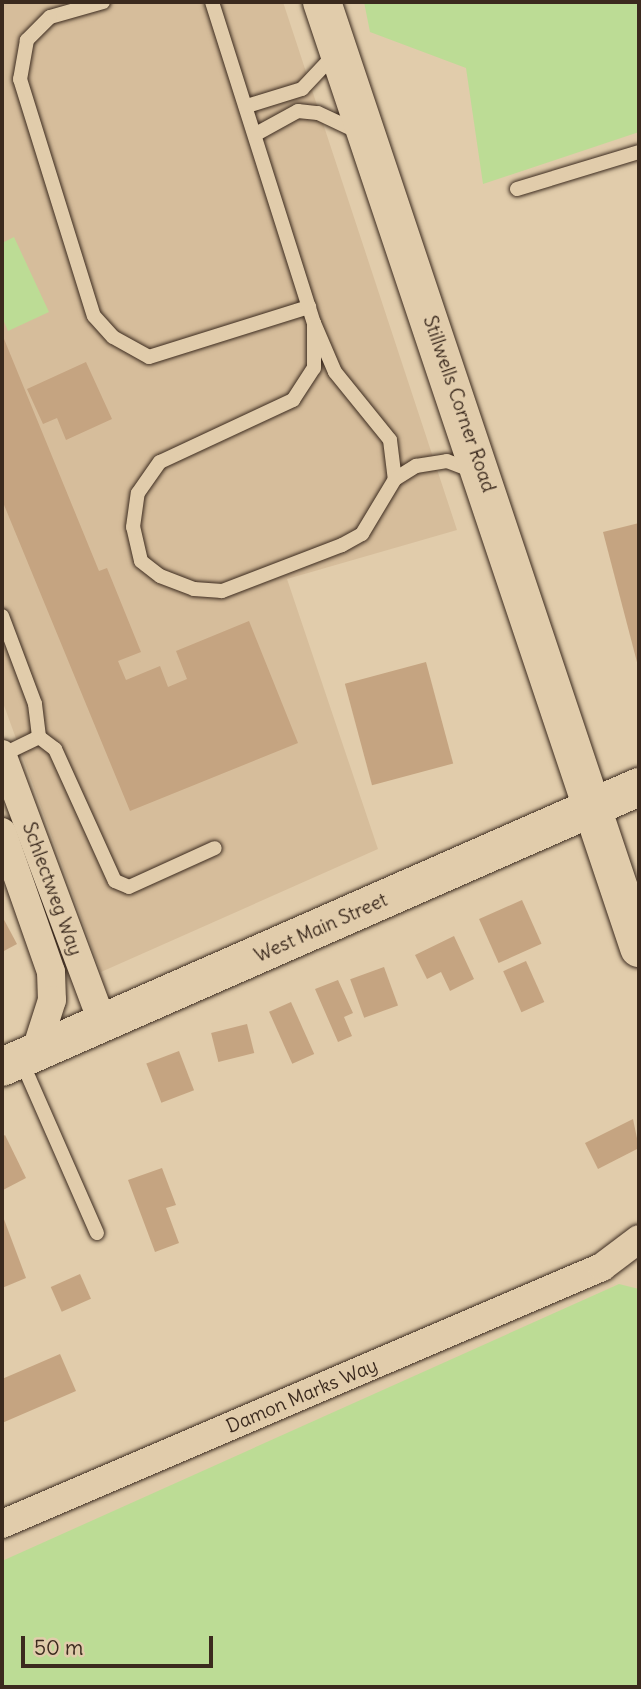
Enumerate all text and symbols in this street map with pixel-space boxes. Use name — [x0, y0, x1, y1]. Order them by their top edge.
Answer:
street label: Stillwells Corner Road — [418, 313, 500, 495]
street label: Schlectweg Way — [17, 819, 87, 959]
street label: West Main Street — [251, 889, 391, 967]
street label: Damon Marks Way — [223, 1354, 381, 1438]
scale bar — [24, 1622, 217, 1666]
text: 50 m — [34, 1634, 83, 1661]

